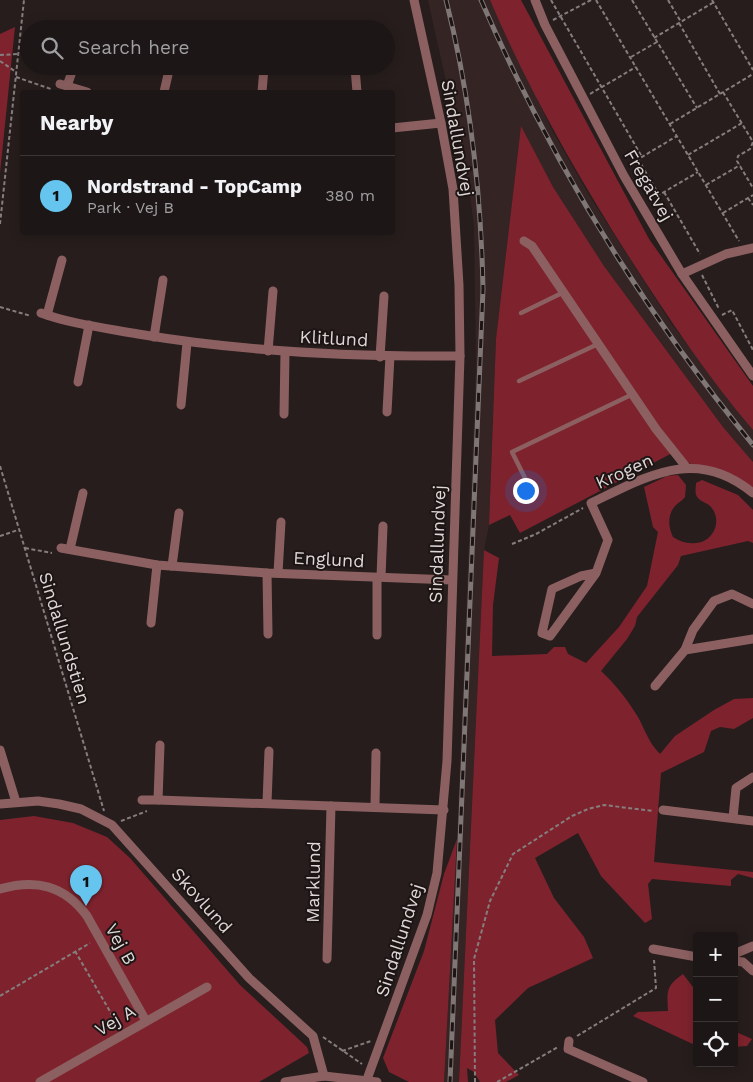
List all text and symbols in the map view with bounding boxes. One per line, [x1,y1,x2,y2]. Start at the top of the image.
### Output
search box [20,20,395,75]
icon: search [38,34,66,62]
text: Search here [78,36,189,59]
street label: Sindallundvej [437,78,479,198]
text: Nearby [40,110,113,135]
street label: Fregatvej [620,145,678,225]
text: Nordstrand - TopCamp [87,175,302,198]
text: 1 [53,186,59,205]
text: 380 m [325,186,375,205]
text: Park · Vej B [87,198,174,217]
street label: Klitlund [299,326,369,350]
street label: Krogen [592,449,656,493]
your location [513,478,539,504]
street label: Sindallundvej [424,485,450,603]
street label: Englund [293,547,365,571]
street label: Sindallundstien [35,570,95,706]
street label: Marklund [302,841,324,923]
street label: Skovlund [167,863,237,937]
pin: 1 [70,865,102,906]
street label: Sindallundvej [371,881,427,999]
street label: Vej B [101,920,141,968]
map controls [693,932,738,1067]
button: + [693,932,738,977]
button: − [693,977,738,1022]
street label: Vej A [91,1000,139,1040]
button: locate [693,1022,738,1067]

